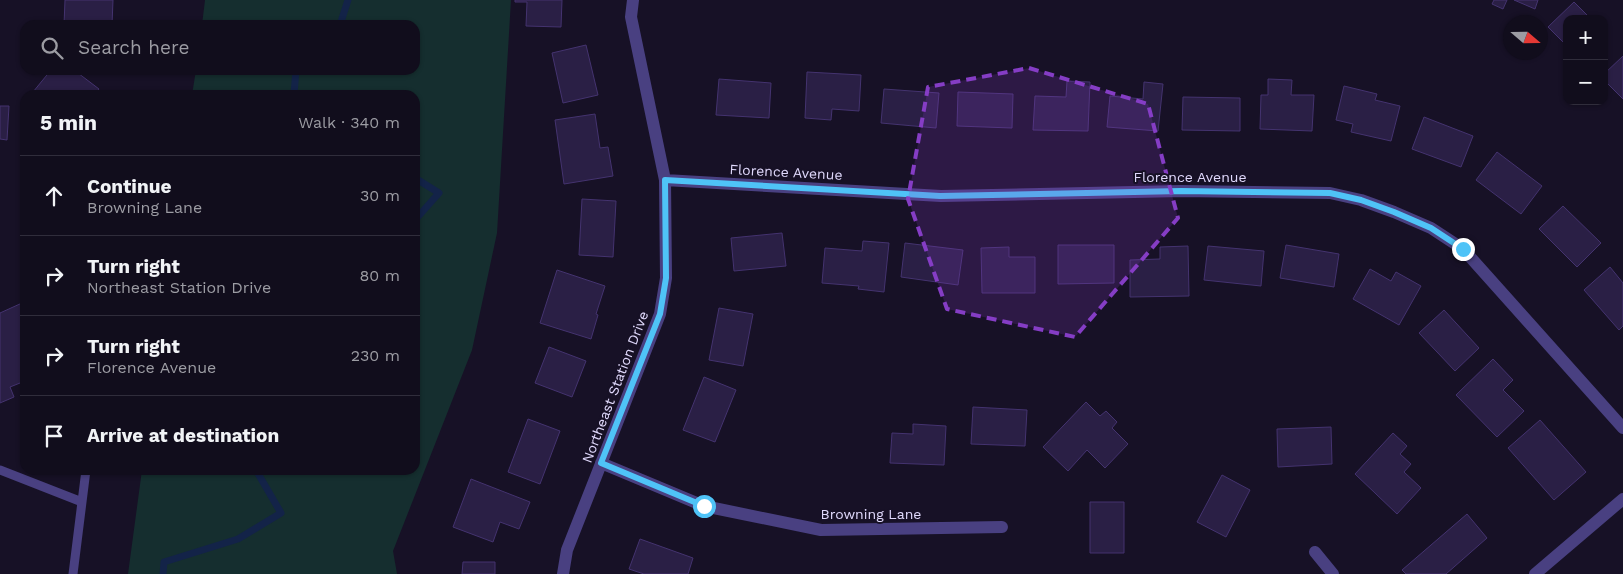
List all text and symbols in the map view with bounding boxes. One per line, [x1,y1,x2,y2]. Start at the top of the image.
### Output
north arrow [1503,15,1548,60]
map controls [1563,15,1608,105]
button: + [1563,15,1608,60]
search box [20,20,420,75]
icon: search [38,34,66,62]
text: Search here [78,36,189,59]
button: − [1563,60,1608,105]
text: 5 min [40,110,97,135]
text: Walk · 340 m [298,113,400,132]
street label: Florence Avenue [729,161,843,183]
street label: Florence Avenue [1133,169,1247,185]
text: Continue [87,175,171,198]
icon: ahead [40,182,68,210]
text: 30 m [360,186,400,205]
text: Browning Lane [87,198,202,217]
route end [1452,238,1475,261]
text: Turn right [87,255,180,278]
icon: right [40,262,68,290]
text: 80 m [359,266,400,285]
text: Northeast Station Drive [87,278,271,297]
street label: Northeast Station Drive [579,309,651,465]
text: Turn right [87,335,180,358]
icon: right [40,342,68,370]
text: 230 m [351,346,400,365]
text: Florence Avenue [87,358,216,377]
icon: arrive [40,422,68,450]
text: Arrive at destination [87,424,279,447]
route start [693,495,716,518]
street label: Browning Lane [821,506,921,522]

